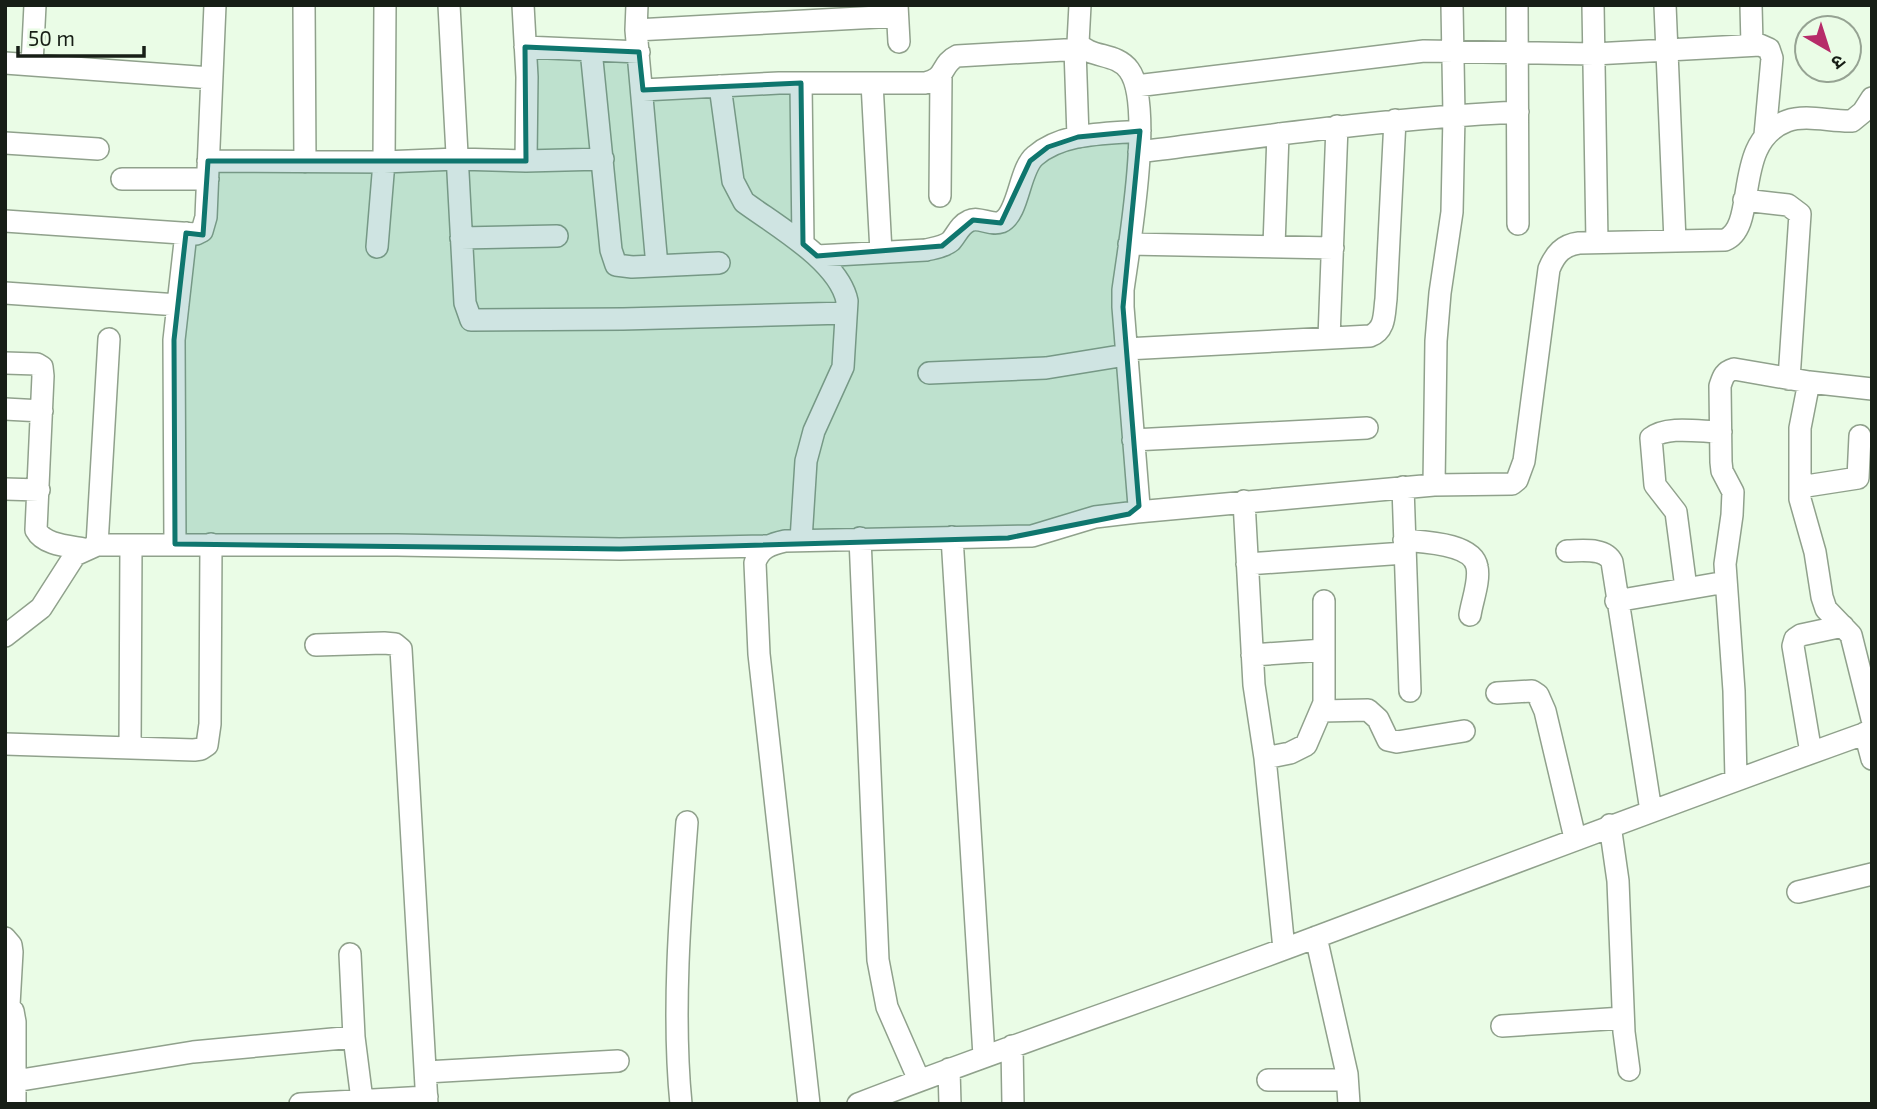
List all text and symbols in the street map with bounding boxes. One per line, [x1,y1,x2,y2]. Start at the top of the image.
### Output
scale bar [18,14,144,58]
north arrow [1793,14,1863,84]
text: 50 m [28,25,75,50]
text: उ [1827,50,1851,76]

